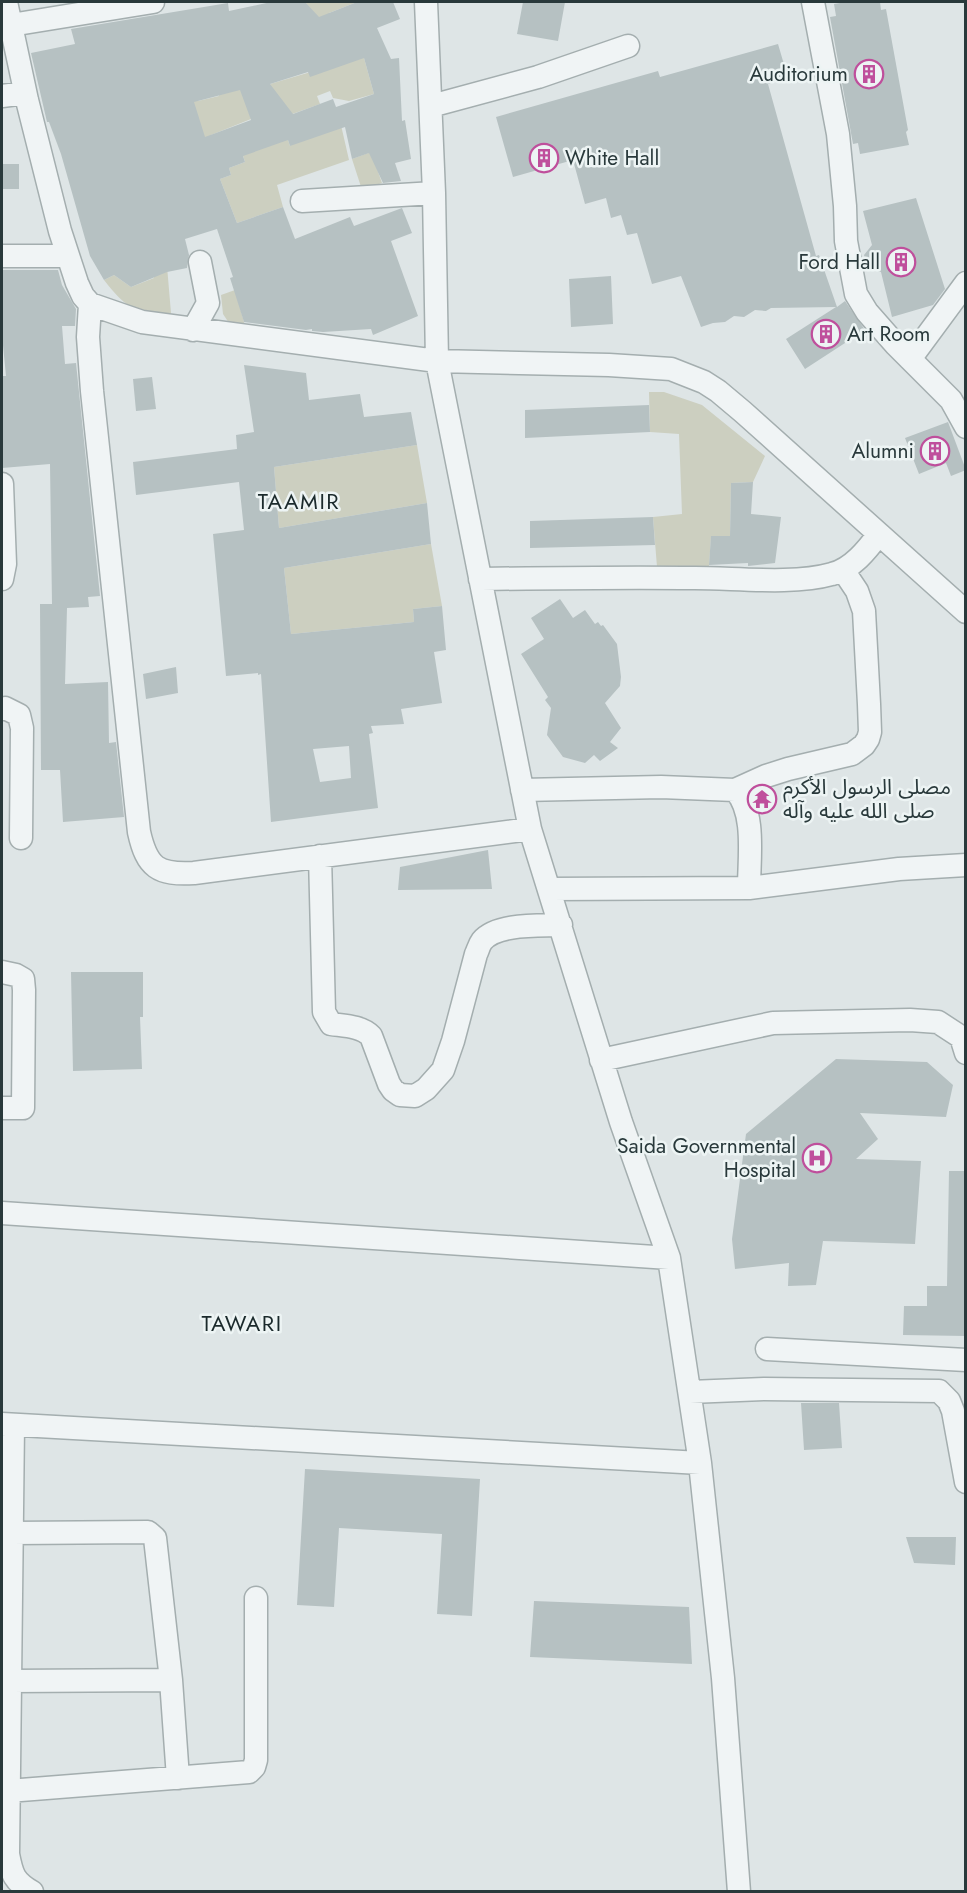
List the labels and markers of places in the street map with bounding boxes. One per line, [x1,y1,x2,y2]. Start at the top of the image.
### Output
building icon: Auditorium [853,58,885,90]
place label: Auditorium [750,59,848,89]
building icon: White Hall [528,142,560,174]
place label: White Hall [565,143,659,173]
building icon: Ford Hall [885,246,917,278]
place label: Ford Hall [798,247,880,277]
building icon: Art Room [810,318,842,350]
place label: Art Room [847,319,930,349]
building icon: Alumni [919,435,951,467]
place label: Alumni [851,436,914,466]
place label: مصلى الرسول الأكرم صلى الله عليه وآله [783,772,951,826]
temple icon: مصلى الرسول الأكرم صلى الله عليه وآله [746,783,778,815]
place label: Saida Governmental Hospital [617,1131,796,1185]
hospital icon: Saida Governmental Hospital [801,1142,833,1174]

